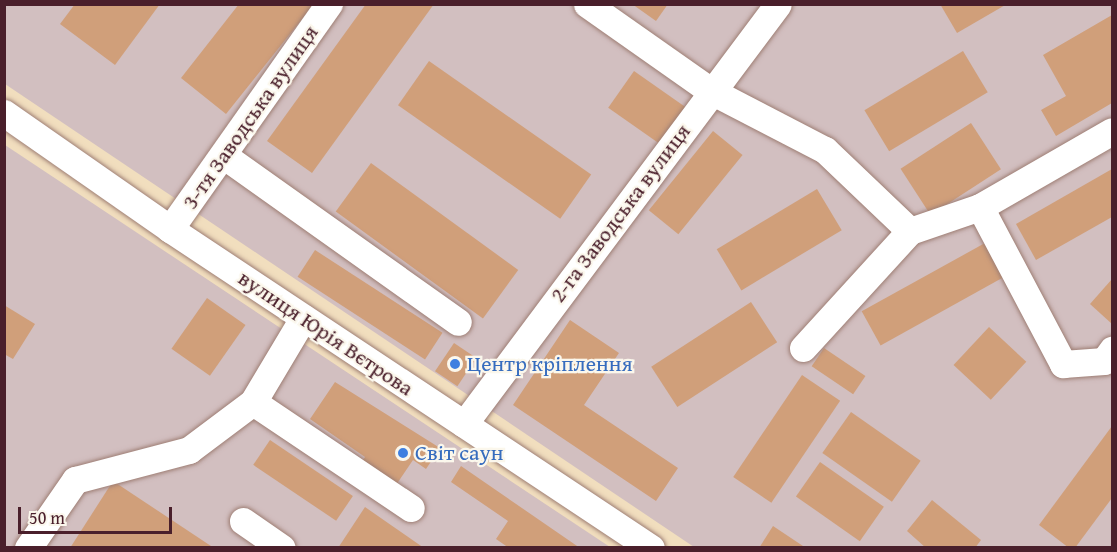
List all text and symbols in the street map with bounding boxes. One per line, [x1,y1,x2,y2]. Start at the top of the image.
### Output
street label: 3-тя Заводська вулиця [177,20,323,214]
street label: 2-га Заводська вулиця [544,119,696,307]
street label: вулиця Юрія Вєтрова [233,265,419,401]
place label: Центр кріплення [467,351,633,377]
marker: Центр кріплення [448,357,462,371]
place label: Світ саун [415,440,504,466]
marker: Світ саун [396,446,410,460]
scale bar [21,495,176,533]
text: 50 m [29,504,65,531]

